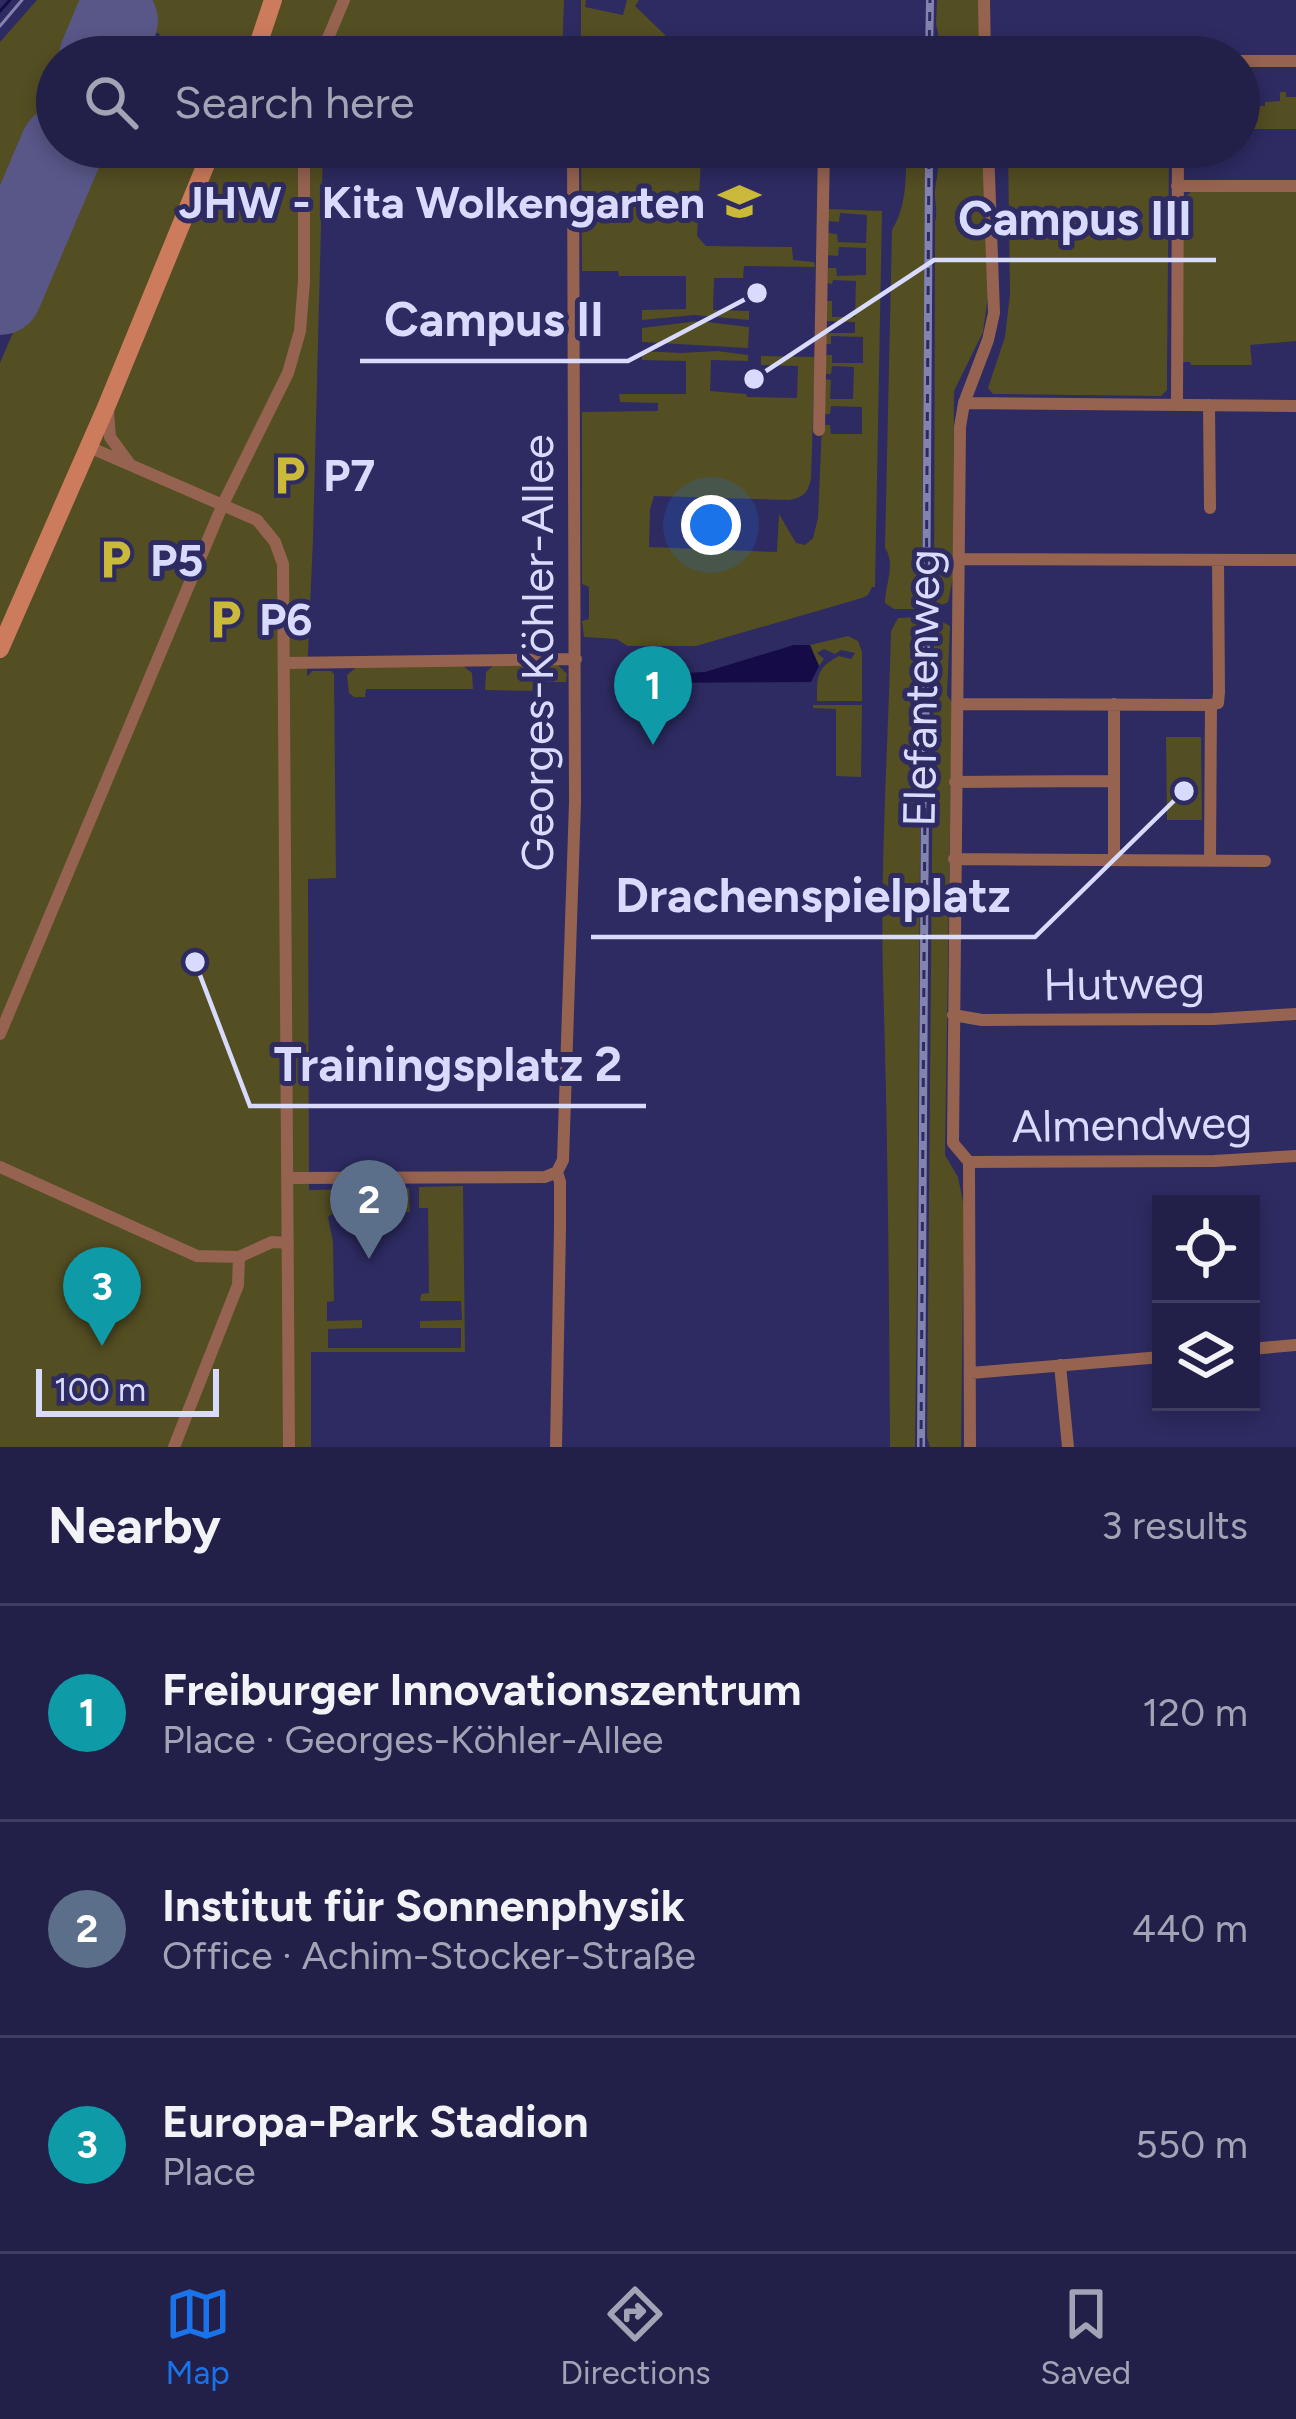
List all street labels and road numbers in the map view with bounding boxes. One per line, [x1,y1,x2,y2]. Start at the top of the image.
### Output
street label: Georges-Köhler-Allee [510,435,564,871]
street label: Elefantenweg [892,549,950,827]
street label: Hutweg [1043,955,1205,1011]
street label: Almendweg [1011,1095,1253,1153]

